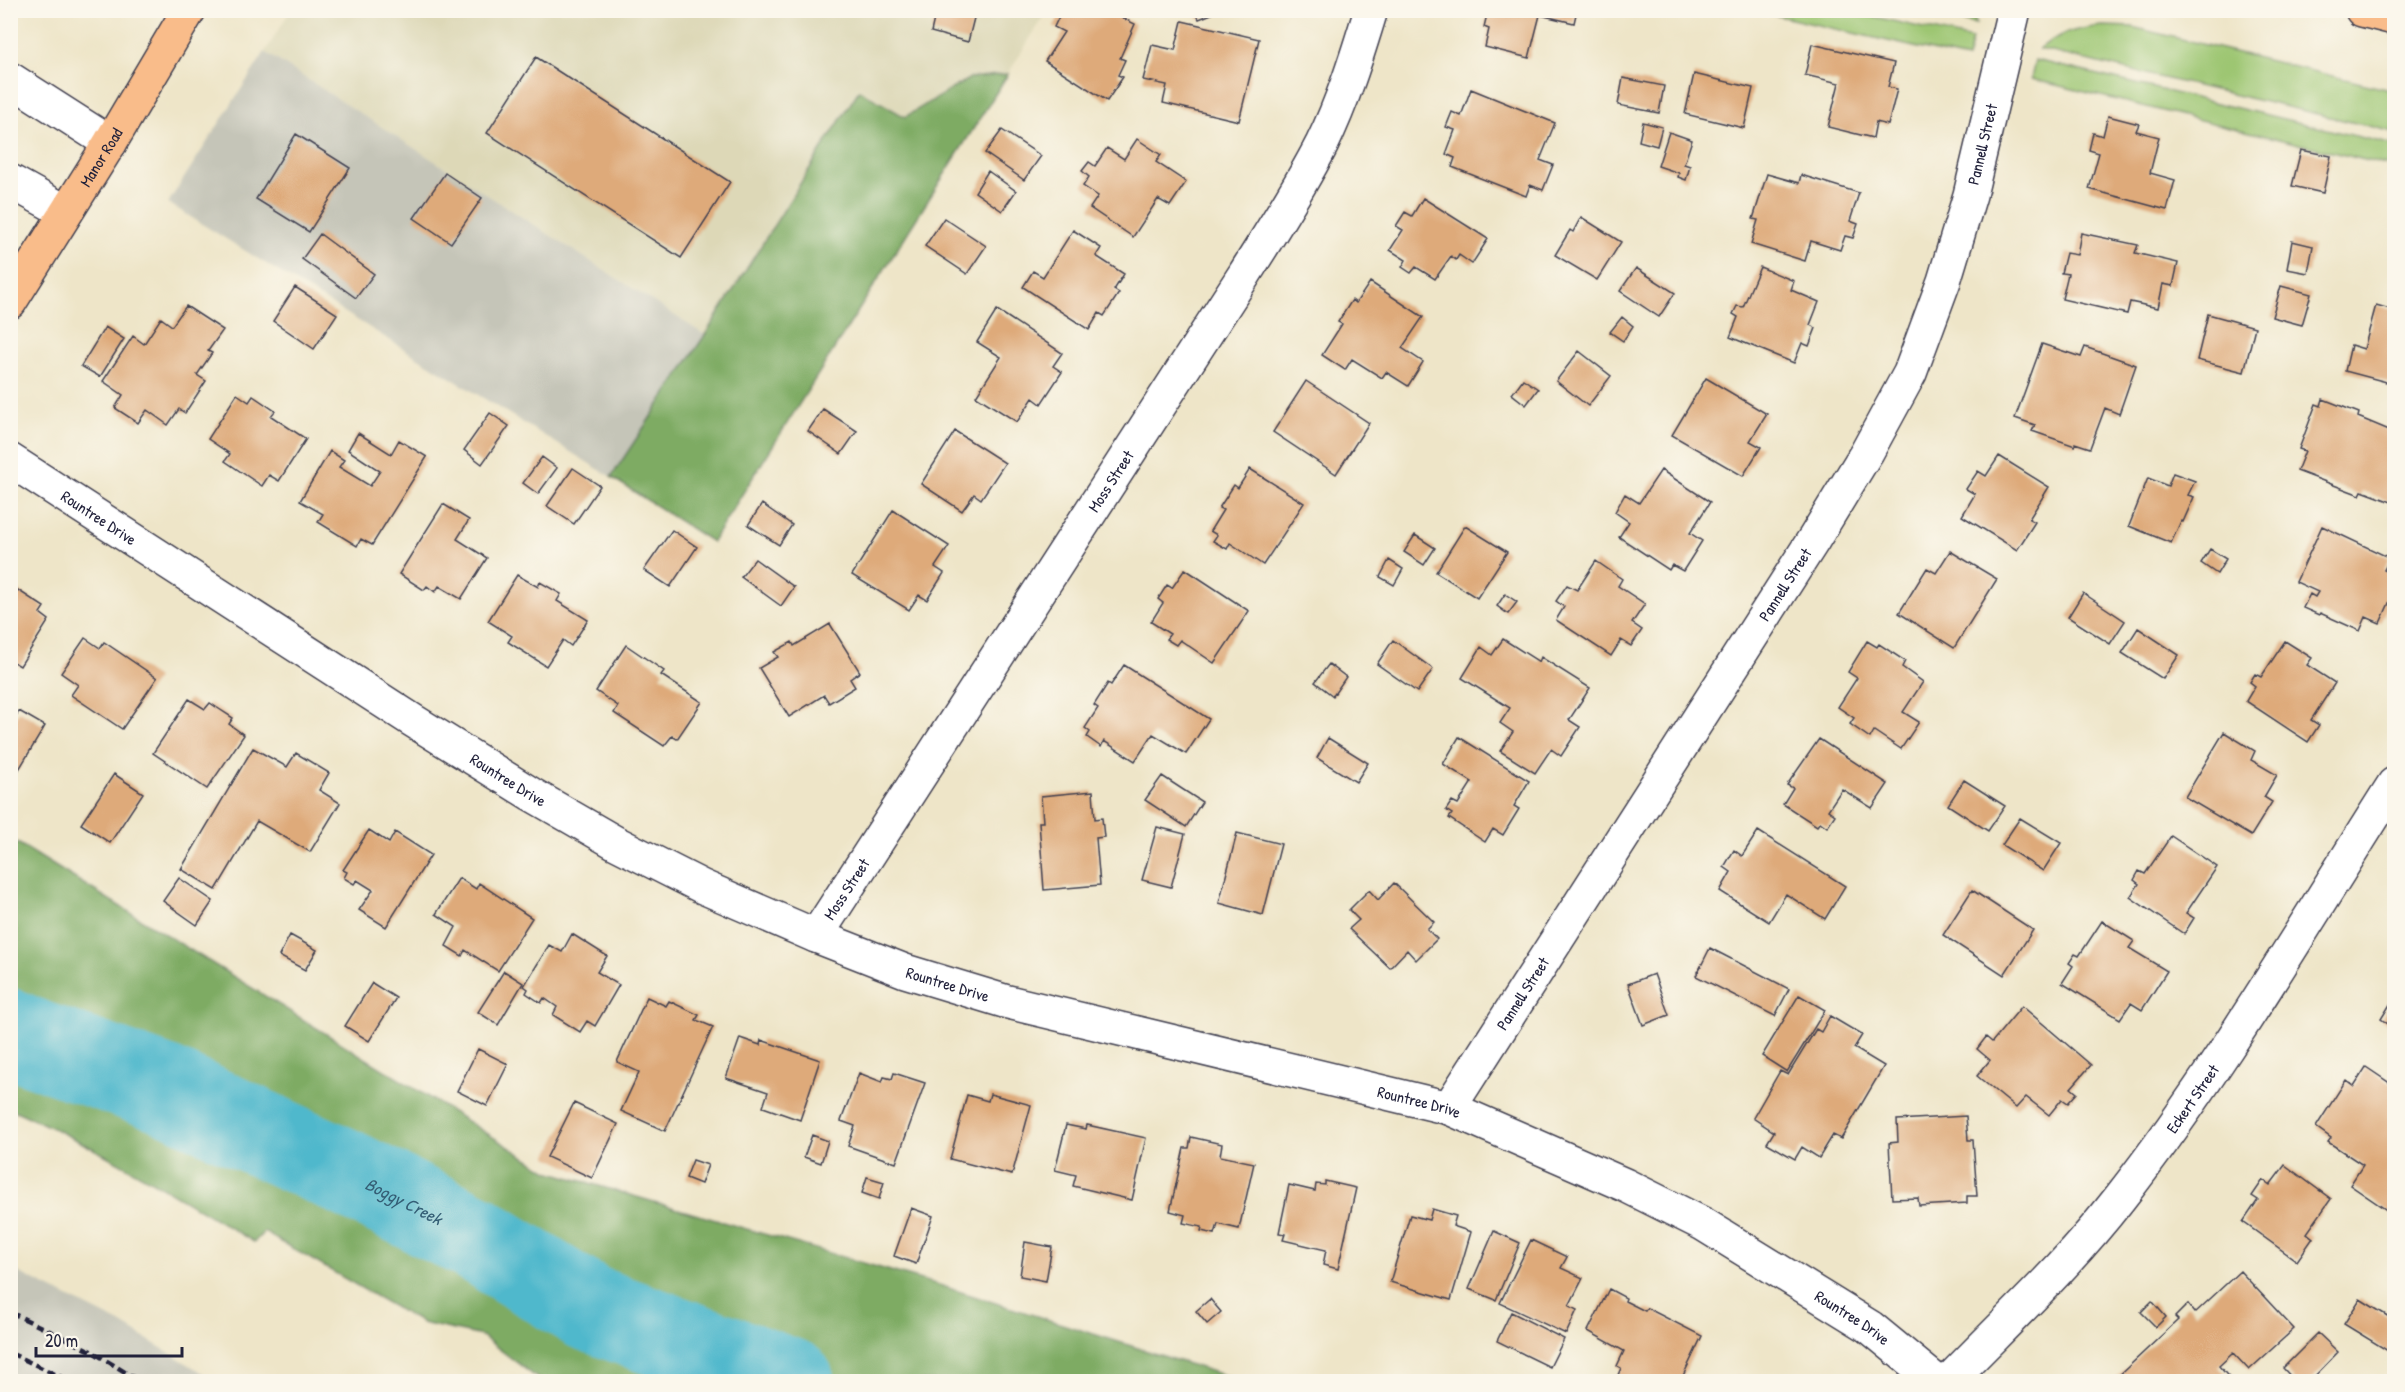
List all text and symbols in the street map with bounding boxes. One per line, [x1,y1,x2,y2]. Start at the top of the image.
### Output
street label: Pannell Street [1962,101,2002,187]
street label: Manor Road [74,124,128,191]
street label: Moss Street [1083,446,1139,516]
street label: Rountree Drive [57,485,141,550]
street label: Pannell Street [1753,543,1817,625]
street label: Rountree Drive [466,748,551,812]
street label: Moss Street [818,854,875,924]
street label: Pannell Street [1491,952,1554,1034]
street label: Rountree Drive [904,961,993,1007]
street label: Eckert Street [2161,1060,2224,1137]
street label: Rountree Drive [1375,1080,1465,1123]
water label: Boggy Creek [361,1171,448,1232]
street label: Rountree Drive [1811,1285,1895,1350]
scale bar [36,1320,182,1358]
text: 20 m [45,1328,78,1353]

